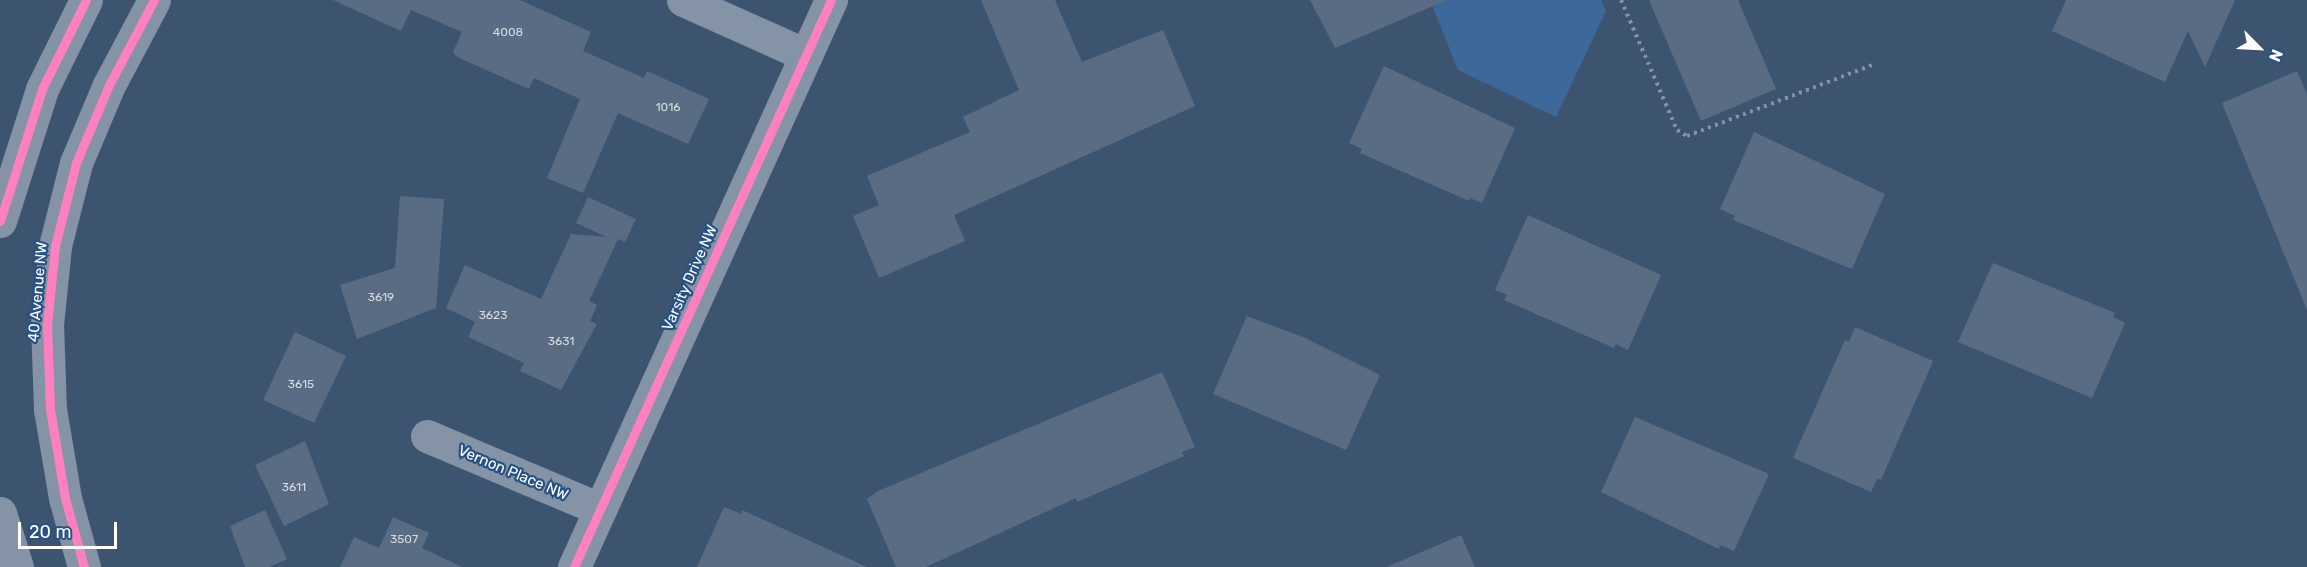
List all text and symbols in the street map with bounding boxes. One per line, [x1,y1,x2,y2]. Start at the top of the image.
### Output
north arrow [2229,18,2289,78]
house number: 4008 [493,26,523,40]
text: N [2265,46,2287,65]
house number: 1016 [655,101,681,115]
street label: Varsity Drive NW [659,222,721,334]
street label: 40 Avenue NW [25,241,51,343]
house number: 3619 [368,291,394,305]
house number: 3623 [479,309,507,323]
house number: 3631 [548,335,574,349]
house number: 3615 [288,378,314,392]
street label: Vernon Place NW [455,442,571,504]
house number: 3611 [282,481,306,495]
scale bar [21,510,120,548]
text: 20 m [29,521,71,543]
house number: 3507 [390,533,418,547]

